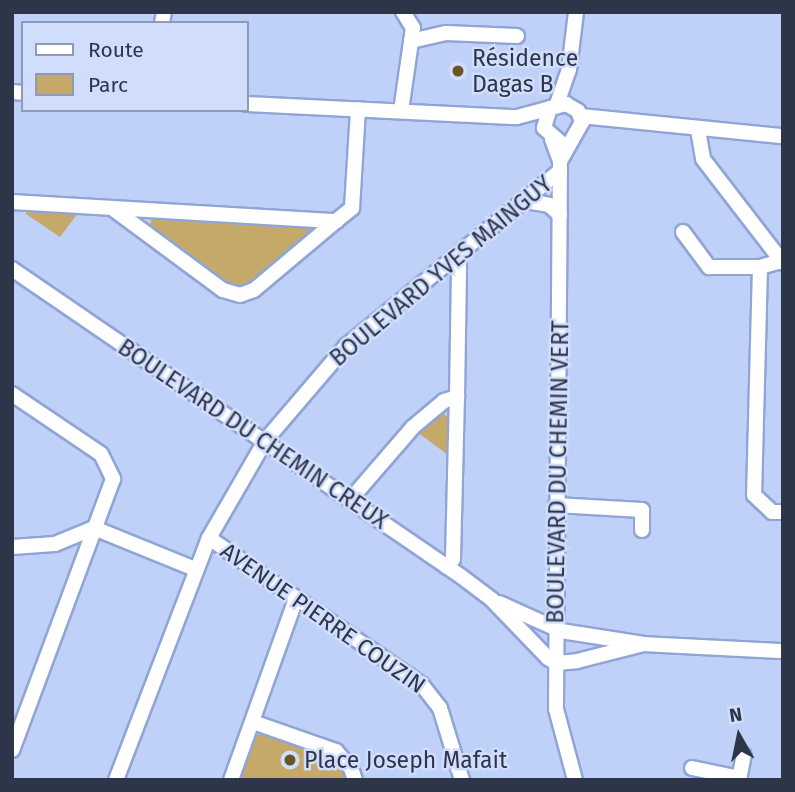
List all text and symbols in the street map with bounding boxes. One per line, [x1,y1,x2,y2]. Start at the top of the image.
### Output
legend [21,21,248,112]
text: Route [88,37,144,63]
place label: Résidence Dagas B [472,44,578,98]
marker: Résidence Dagas B [450,63,466,79]
text: Parc [88,72,128,98]
street label: BOULEVARD YVES MAINGUY [324,170,558,372]
street label: BOULEVARD DU CHEMIN VERT [542,320,574,624]
street label: BOULEVARD DU CHEMIN CREUX [113,333,393,535]
street label: AVENUE PIERRE COUZIN [215,537,431,699]
north arrow [704,701,774,771]
text: N [728,702,744,727]
place label: Place Joseph Mafait [304,746,507,774]
marker: Place Joseph Mafait [282,752,298,768]

